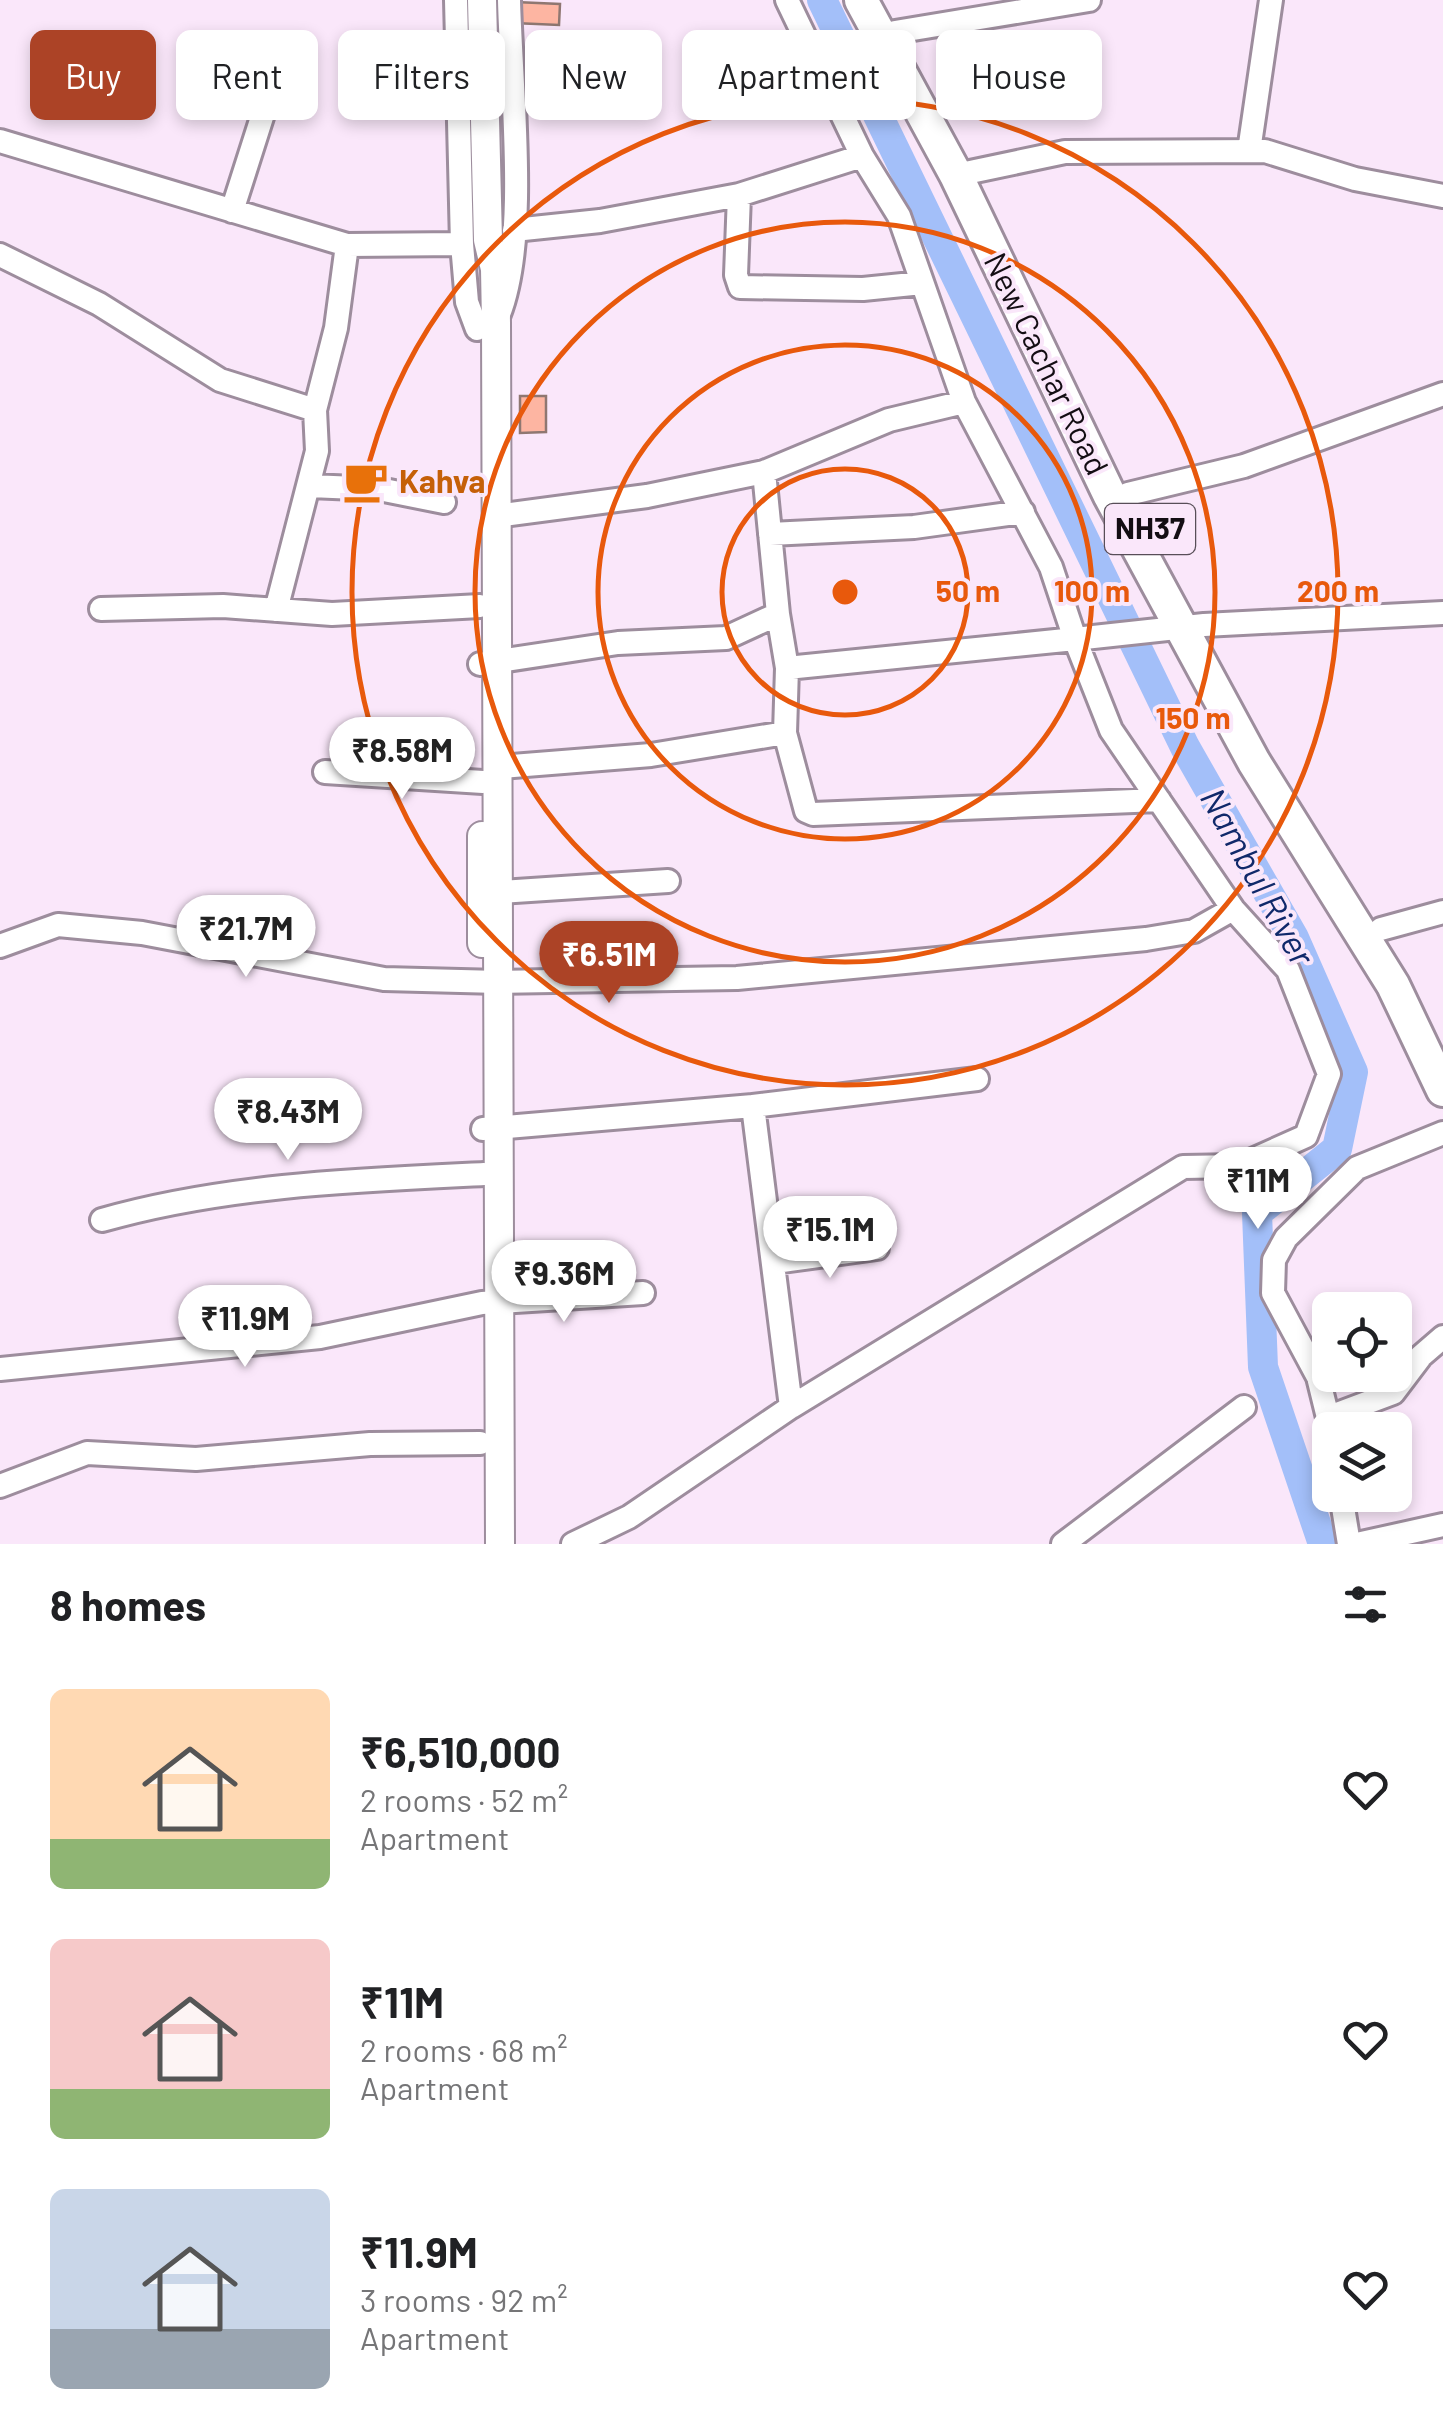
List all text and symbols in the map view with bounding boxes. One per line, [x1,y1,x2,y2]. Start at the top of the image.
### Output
chip: Buy [30,30,156,120]
chip: Rent [176,30,318,120]
chip: Filters [338,30,505,120]
chip: New [525,30,662,120]
chip: Apartment [682,30,916,120]
chip: House [936,30,1102,120]
street label: New Cachar Road [978,246,1118,480]
cafe icon: Kahva [342,458,390,506]
place label: Kahva [399,461,485,499]
road number: NH37 [1105,504,1195,554]
text: 50 m [936,572,1000,608]
text: 100 m [1054,572,1130,608]
text: 200 m [1297,572,1379,608]
centre of rings [827,574,863,610]
text: 150 m [1156,699,1230,735]
pin: ₹8.58M [321,717,483,802]
text: ₹8.58M [351,730,453,768]
water label: Nambul River [1193,780,1325,973]
pin: ₹21.7M [165,895,327,980]
text: ₹21.7M [199,908,293,946]
pin: ₹6.51M [528,921,690,1006]
text: ₹6.51M [561,934,657,972]
pin: ₹8.43M [207,1078,369,1163]
text: ₹8.43M [236,1091,340,1129]
pin: ₹11M [1199,1147,1317,1232]
text: ₹11M [1226,1160,1290,1198]
pin: ₹15.1M [749,1196,911,1281]
text: ₹15.1M [785,1209,875,1247]
pin: ₹9.36M [483,1240,645,1325]
text: ₹9.36M [513,1253,615,1291]
pin: ₹11.9M [164,1285,326,1370]
map controls [1312,1292,1412,1512]
button: locate [1312,1292,1412,1392]
text: ₹11.9M [200,1298,290,1336]
button: layers [1312,1412,1412,1512]
icon: filters [1338,1577,1393,1632]
text: 8 homes [50,1579,206,1629]
text: ₹6,510,000 [360,1726,561,1776]
icon: home [130,1729,250,1849]
icon: heart [1338,1762,1393,1817]
text: 2 rooms · 52 m² [360,1780,568,1818]
text: Apartment [360,1818,509,1856]
text: ₹11M [360,1976,444,2026]
icon: home [130,1979,250,2099]
icon: heart [1338,2012,1393,2067]
text: 2 rooms · 68 m² [360,2030,568,2068]
text: Apartment [360,2068,509,2106]
text: ₹11.9M [360,2226,478,2276]
icon: home [130,2229,250,2349]
icon: heart [1338,2262,1393,2317]
text: 3 rooms · 92 m² [360,2280,568,2318]
text: Apartment [360,2318,509,2356]

